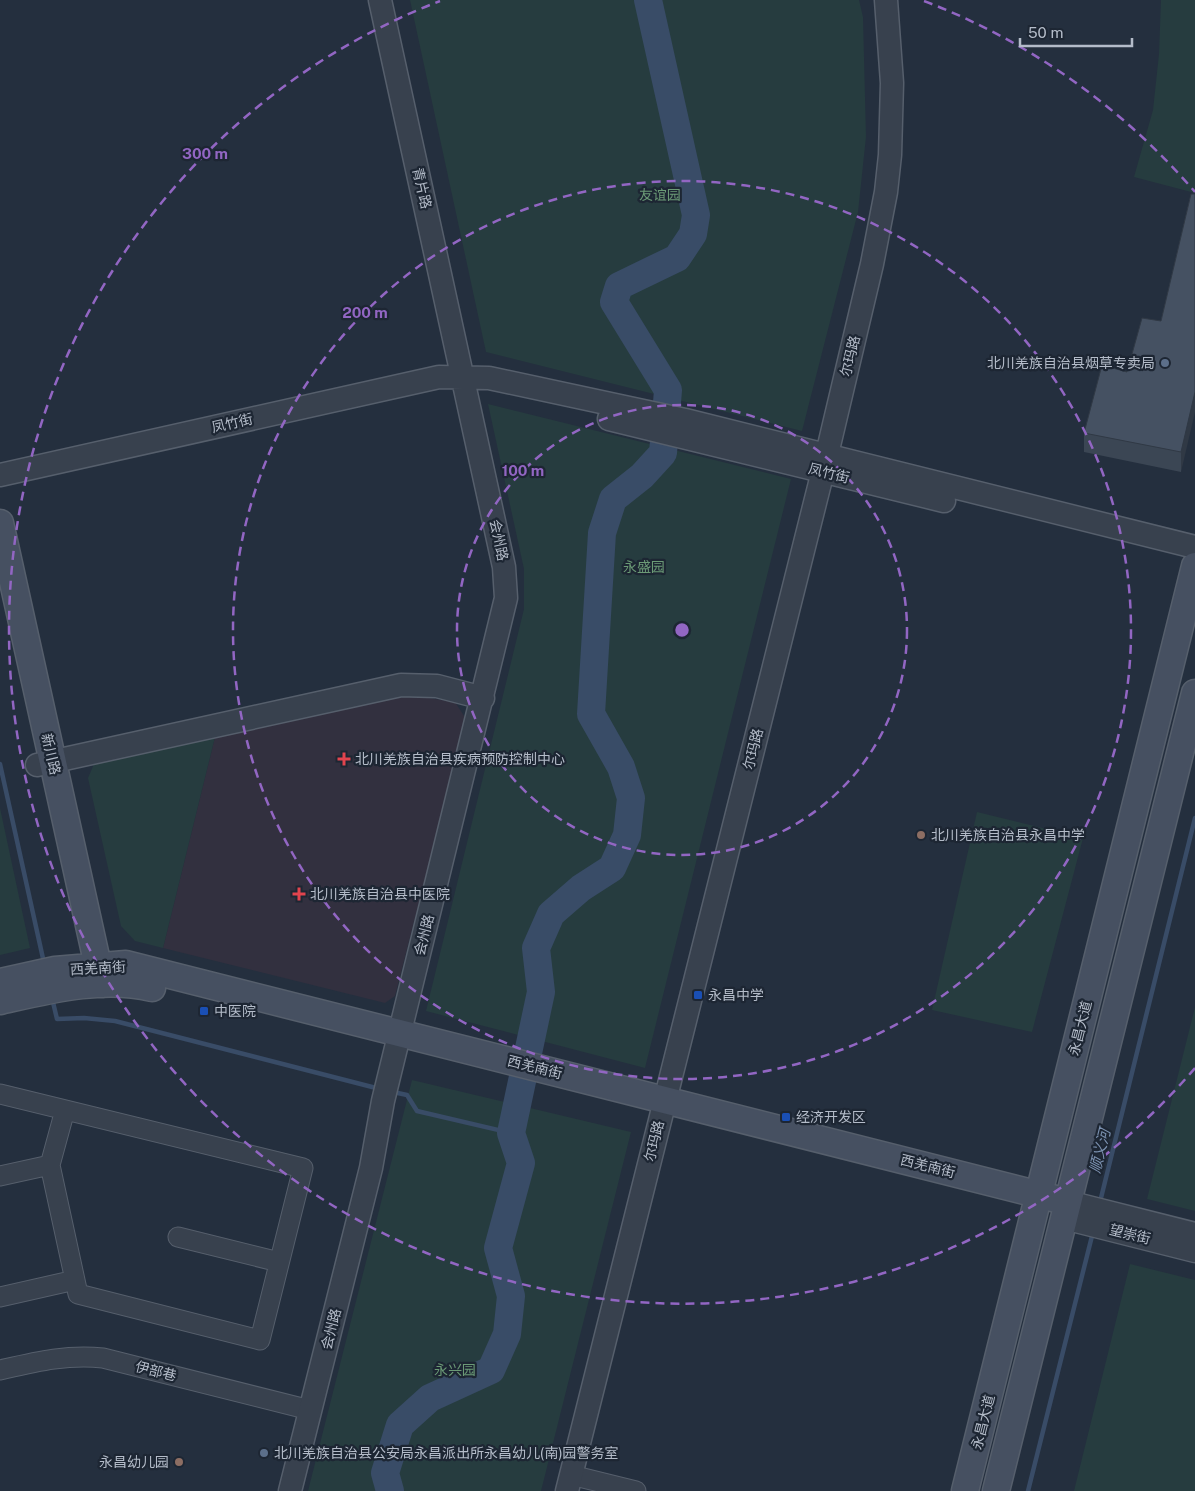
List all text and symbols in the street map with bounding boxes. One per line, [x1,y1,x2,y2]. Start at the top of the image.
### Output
scale bar [1020,15,1132,47]
text: 50 m [1028,24,1063,41]
text: 300 m [182,145,228,162]
street label: 青片路 [409,166,435,210]
park label: 友谊园 [639,187,681,203]
text: 200 m [342,304,388,321]
street label: 尔玛路 [837,334,863,378]
place label: 北川羌族自治县烟草专卖局 [987,355,1155,371]
marker: 北川羌族自治县烟草专卖局 [1159,357,1171,369]
street label: 凤竹街 [210,410,254,436]
street label: 凤竹街 [807,460,851,486]
text: 100 m [502,462,544,479]
street label: 会州路 [487,518,511,562]
park label: 永盛园 [623,559,665,575]
centre of rings [673,621,691,639]
street label: 尔玛路 [740,727,766,771]
street label: 新川路 [38,732,64,776]
place label: 北川羌族自治县疾病预防控制中心 [355,751,565,767]
marker: 北川羌族自治县疾病预防控制中心 [337,752,351,766]
place label: 北川羌族自治县永昌中学 [931,827,1085,843]
marker: 北川羌族自治县永昌中学 [915,829,927,841]
place label: 北川羌族自治县中医院 [310,886,450,902]
marker: 北川羌族自治县中医院 [292,887,306,901]
street label: 会州路 [411,913,437,957]
street label: 西羌南街 [70,959,126,977]
place label: 永昌中学 [708,987,764,1003]
marker: 永昌中学 [692,989,704,1001]
street label: 永昌大道 [1065,999,1095,1057]
place label: 中医院 [214,1003,256,1019]
marker: 中医院 [198,1005,210,1017]
street label: 西羌南街 [506,1052,564,1082]
place label: 经济开发区 [796,1109,866,1125]
marker: 经济开发区 [780,1111,792,1123]
street label: 尔玛路 [641,1119,667,1163]
water label: 顺义河 [1086,1124,1114,1175]
street label: 西羌南街 [899,1151,957,1181]
street label: 望崇街 [1108,1221,1152,1247]
street label: 会州路 [318,1307,344,1351]
street label: 伊部巷 [134,1358,178,1384]
park label: 永兴园 [434,1362,476,1378]
street label: 永昌大道 [968,1393,998,1451]
place label: 北川羌族自治县公安局永昌派出所永昌幼儿(南)园警务室 [274,1445,619,1461]
marker: 北川羌族自治县公安局永昌派出所永昌幼儿(南)园警务室 [258,1447,270,1459]
place label: 永昌幼儿园 [99,1454,169,1470]
marker: 永昌幼儿园 [173,1456,185,1468]

